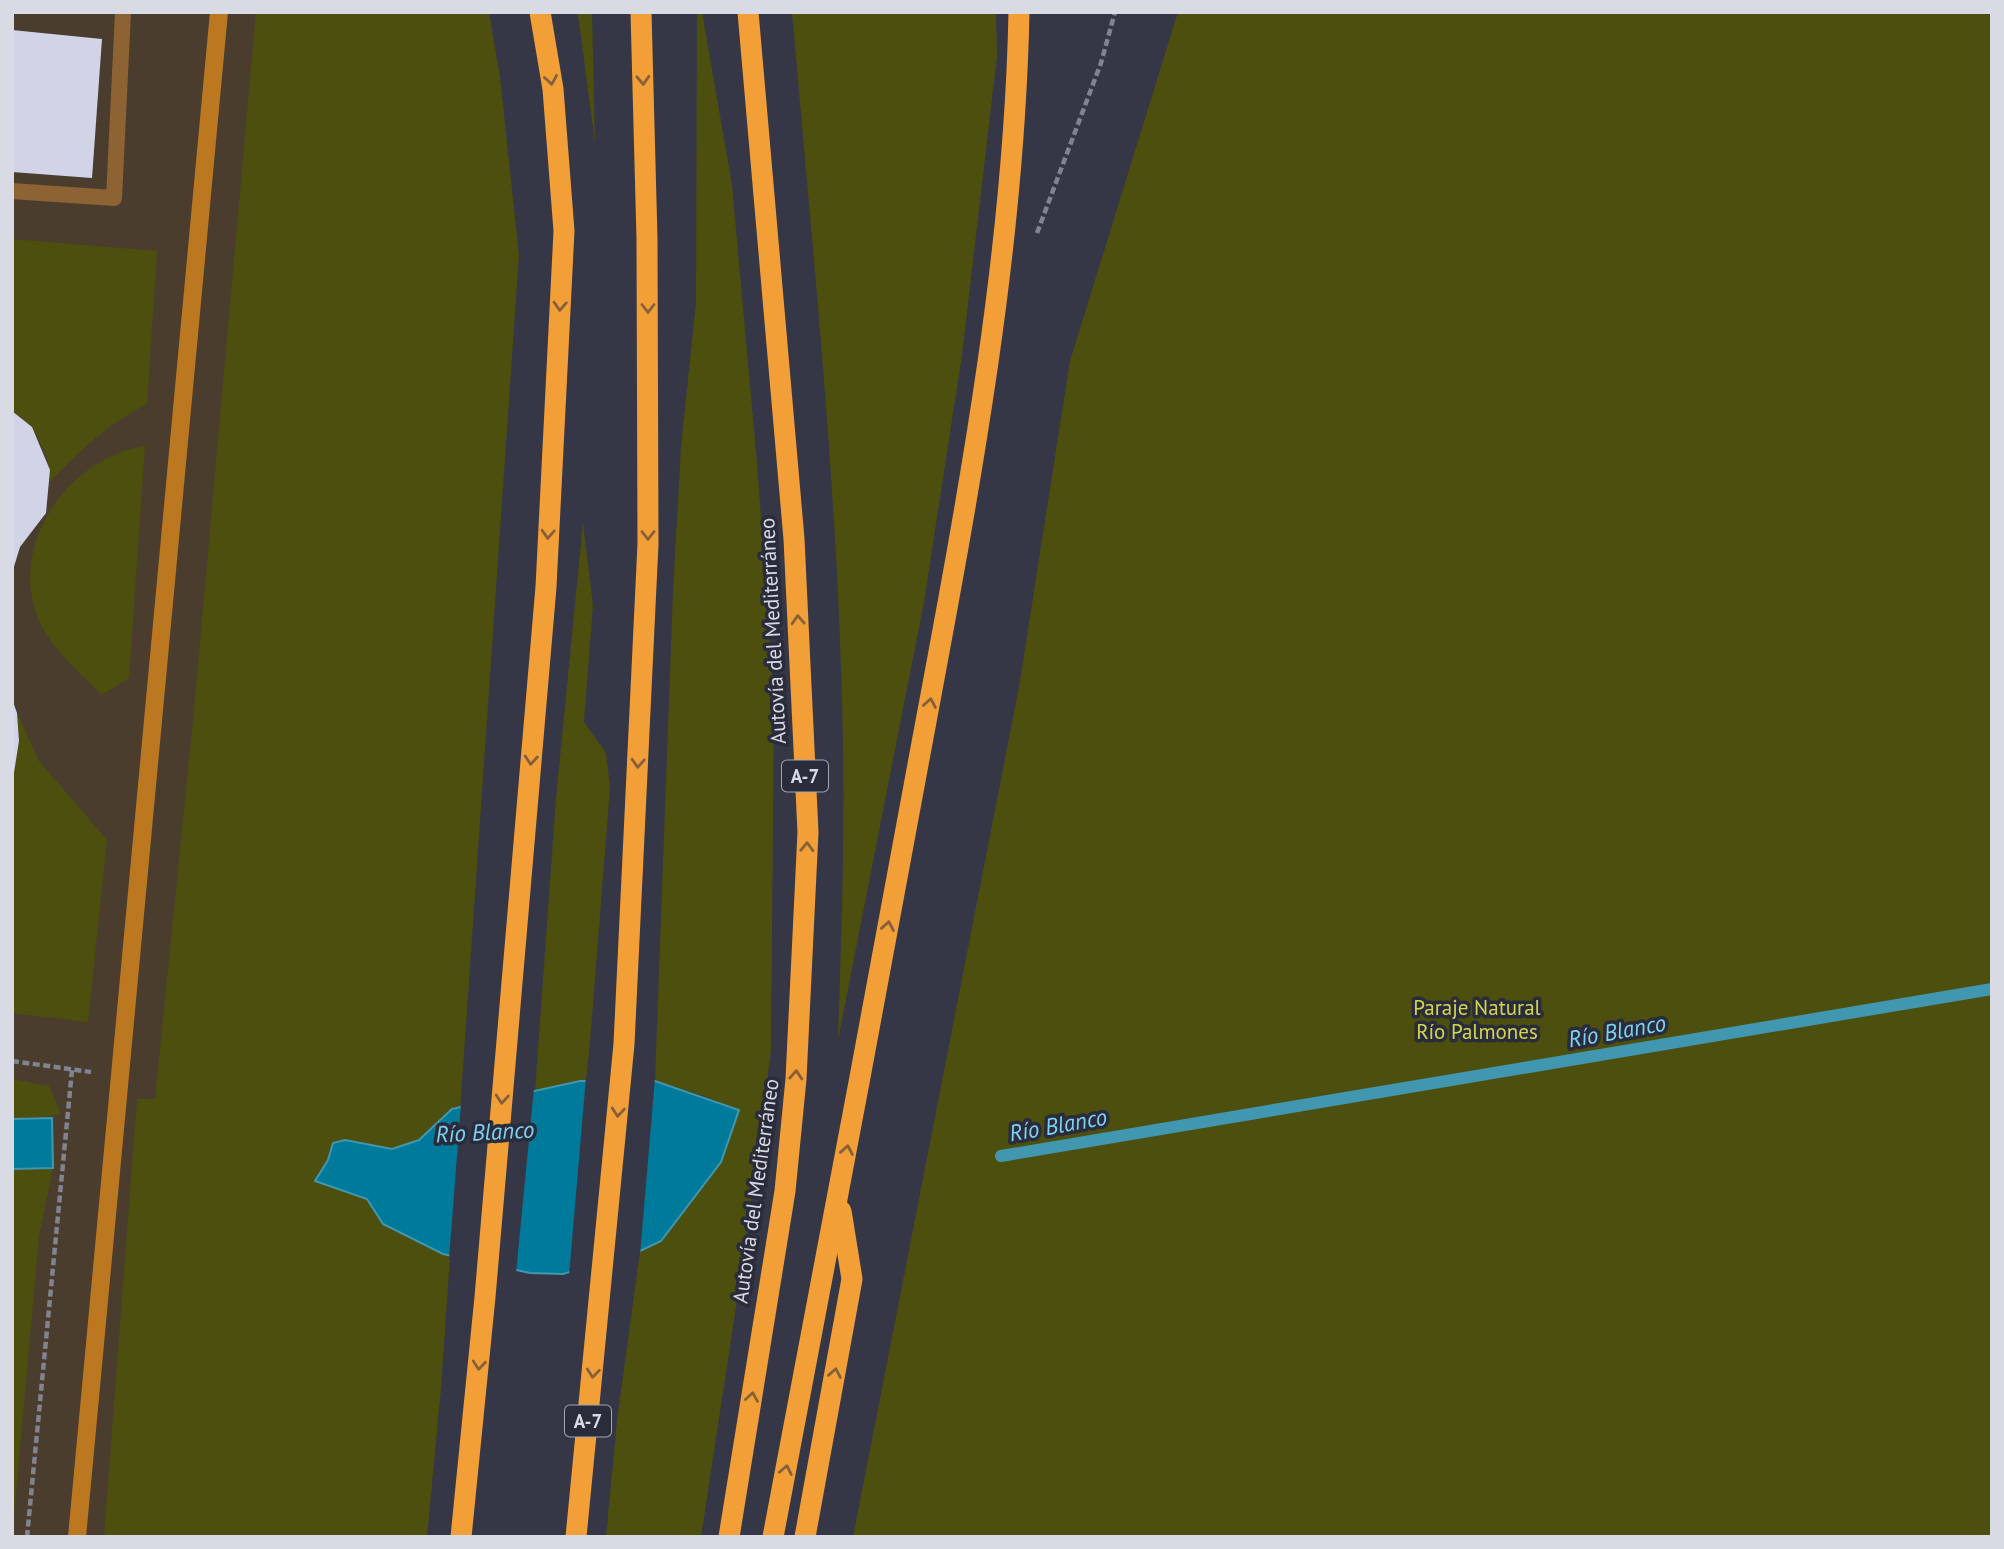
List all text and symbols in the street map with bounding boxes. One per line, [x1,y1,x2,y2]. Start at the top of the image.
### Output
one-way arrow [543,74,558,85]
one-way arrow [635,76,651,86]
one-way arrow [553,301,568,312]
one-way arrow [640,303,655,314]
street label: Autovía del Mediterráneo [753,517,792,745]
one-way arrow [541,528,556,539]
one-way arrow [640,531,656,541]
one-way arrow [790,614,805,625]
one-way arrow [921,697,936,709]
one-way arrow [524,755,539,766]
one-way arrow [630,757,645,768]
road number: A-7 [782,761,828,792]
one-way arrow [799,842,814,853]
one-way arrow [880,920,895,932]
park label: Paraje Natural Río Palmones [1413,994,1541,1045]
water label: Río Blanco [1566,1008,1668,1053]
one-way arrow [789,1069,804,1080]
street label: Autovía del Mediterráneo [726,1077,785,1305]
one-way arrow [495,1094,510,1105]
water label: Río Blanco [1007,1102,1109,1147]
one-way arrow [611,1106,626,1117]
water label: Río Blanco [435,1114,535,1149]
one-way arrow [839,1144,854,1156]
one-way arrow [471,1359,486,1371]
one-way arrow [586,1367,601,1378]
one-way arrow [826,1367,841,1379]
one-way arrow [744,1391,759,1403]
road number: A-7 [565,1406,611,1436]
one-way arrow [778,1464,793,1476]

